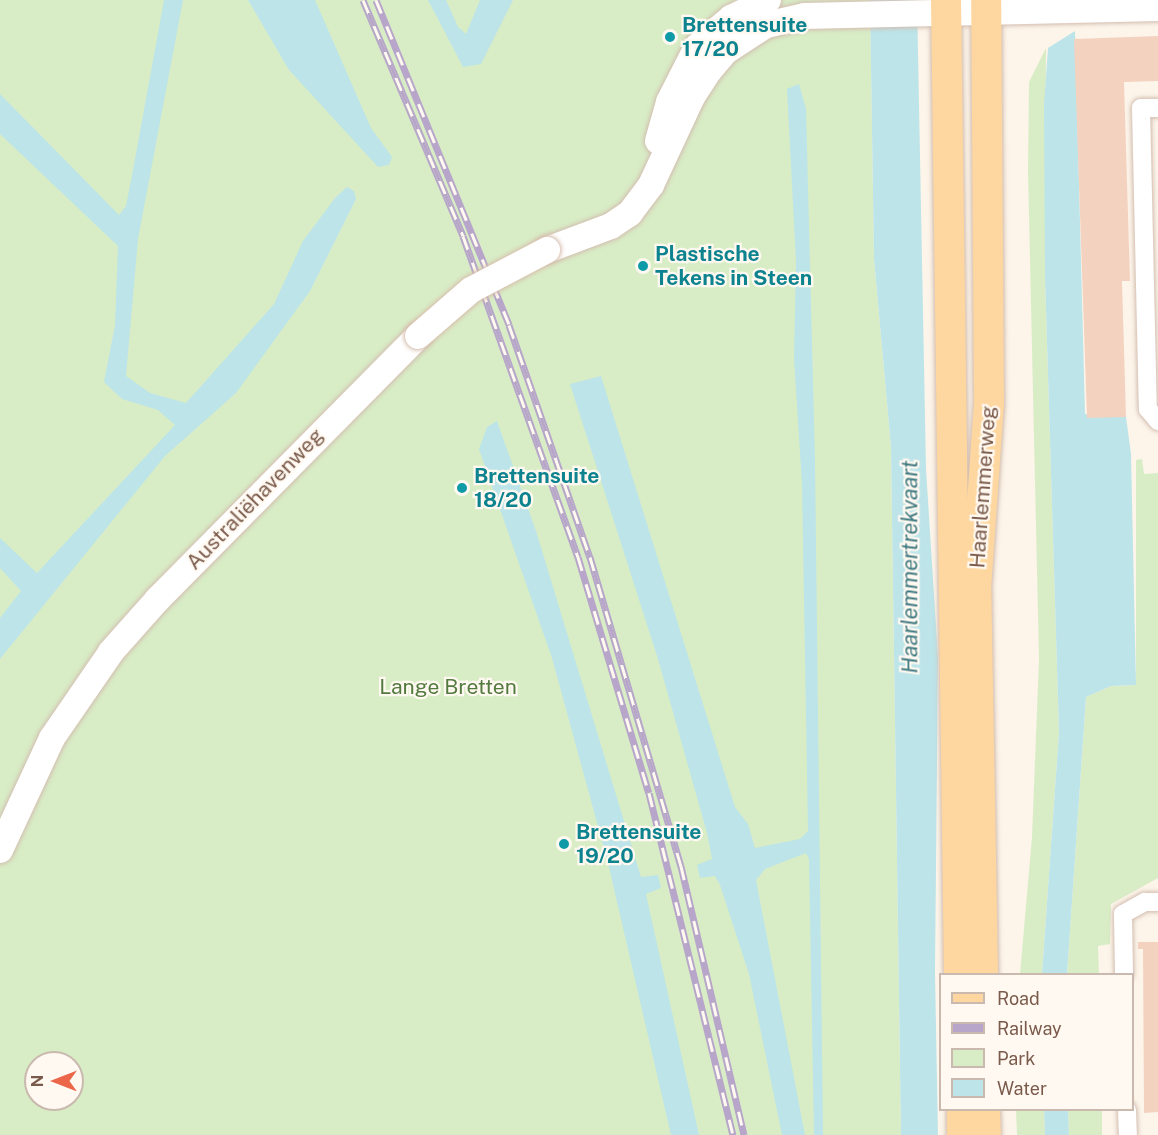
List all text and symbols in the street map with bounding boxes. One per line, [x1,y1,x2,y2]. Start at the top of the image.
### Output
place label: Brettensuite 17/20 [682,12,807,62]
marker: Brettensuite 17/20 [663,30,677,44]
place label: Plastische Tekens in Steen [655,241,812,291]
marker: Plastische Tekens in Steen [636,259,650,273]
street label: Haarlemmerweg [965,405,1001,569]
street label: Australiëhavenweg [181,423,329,575]
water label: Haarlemmertrekvaart [897,461,923,673]
place label: Brettensuite 18/20 [474,463,599,513]
marker: Brettensuite 18/20 [455,481,469,495]
park label: Lange Bretten [379,674,517,700]
place label: Brettensuite 19/20 [576,819,701,869]
marker: Brettensuite 19/20 [557,837,571,851]
legend [939,973,1134,1111]
text: Road [997,988,1040,1009]
text: Railway [997,1018,1062,1039]
text: Park [997,1048,1035,1069]
north arrow [24,1051,84,1111]
text: N [28,1075,47,1087]
text: Water [997,1078,1047,1099]

